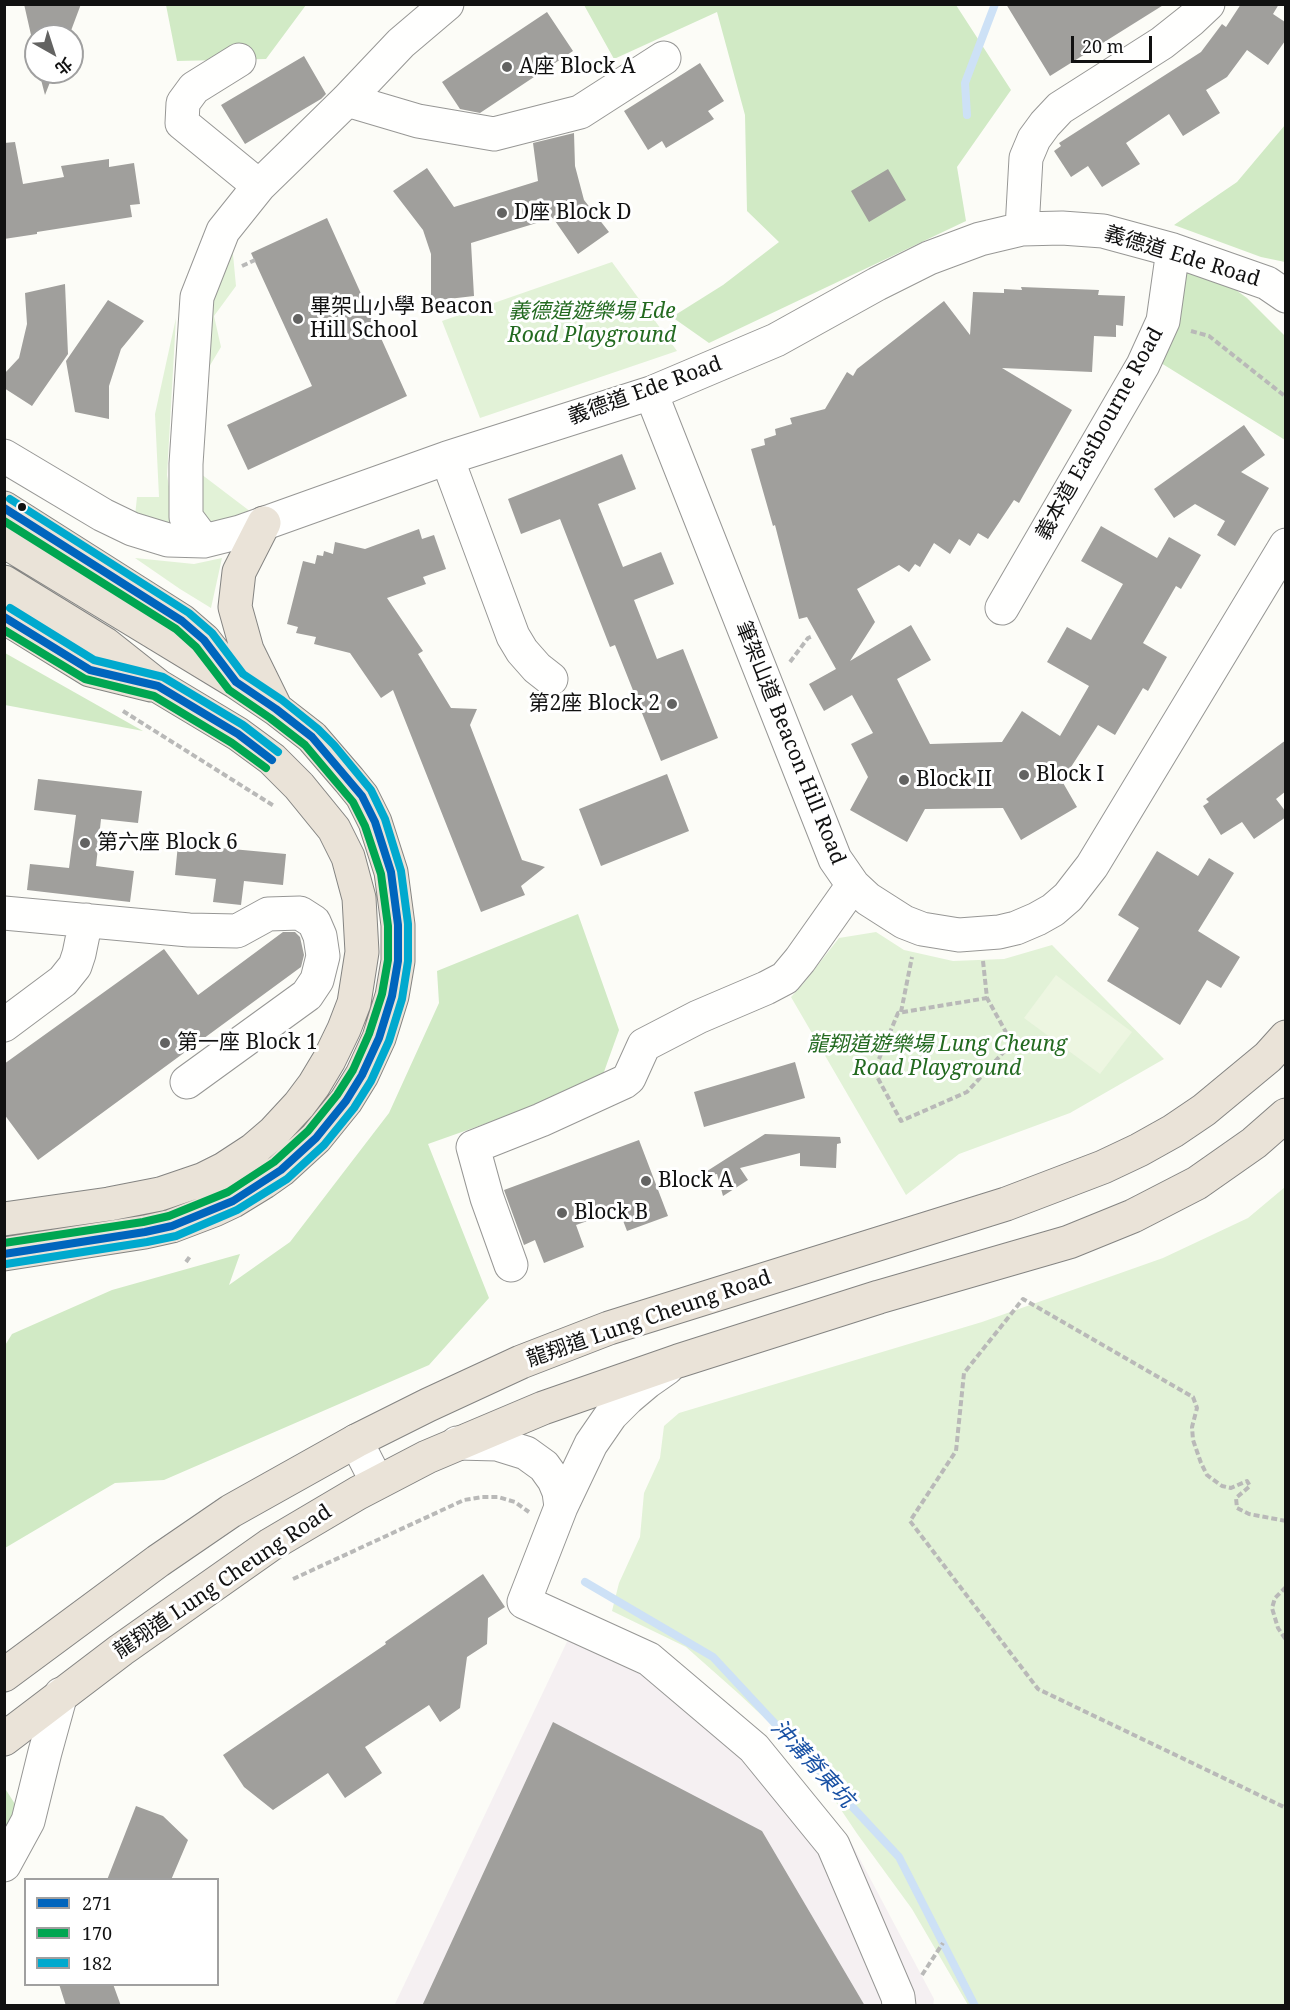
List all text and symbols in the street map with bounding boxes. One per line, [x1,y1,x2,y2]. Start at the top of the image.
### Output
north arrow [24,24,84,84]
scale bar [1074,24,1155,62]
text: 20 m [1082,34,1124,58]
text: 北 [51,53,77,80]
place label: A座 Block A [519,54,636,80]
marker: A座 Block A [500,60,514,74]
place label: D座 Block D [514,200,631,226]
marker: D座 Block D [495,206,509,220]
street label: 義德道 Ede Road [1101,221,1263,293]
place label: 畢架山小學 Beacon Hill School [310,294,493,344]
park label: 義德道遊樂場 Ede Road Playground [508,299,676,349]
marker: 畢架山小學 Beacon Hill School [291,312,305,326]
street label: 義本道 Eastbourne Road [1031,323,1169,545]
street label: 義德道 Ede Road [565,352,725,430]
unlabelled marker [16,501,28,513]
street label: 筆架山道 Beacon Hill Road [730,618,850,868]
place label: 第2座 Block 2 [529,691,660,717]
marker: 第2座 Block 2 [665,697,679,711]
place label: Block I [1036,762,1104,788]
place label: Block II [916,767,992,793]
marker: Block I [1017,768,1031,782]
marker: Block II [897,773,911,787]
place label: 第六座 Block 6 [97,830,238,856]
marker: 第六座 Block 6 [78,836,92,850]
place label: 第一座 Block 1 [177,1030,318,1056]
park label: 龍翔道遊樂場 Lung Cheung Road Playground [807,1032,1067,1082]
marker: 第一座 Block 1 [158,1036,172,1050]
place label: Block A [658,1168,733,1194]
marker: Block A [639,1174,653,1188]
place label: Block B [574,1200,648,1226]
marker: Block B [555,1206,569,1220]
street label: 龍翔道 Lung Cheung Road [523,1265,775,1373]
street label: 龍翔道 Lung Cheung Road [109,1500,337,1664]
water label: 沖溝脊東坑 [765,1715,859,1813]
legend [24,1878,219,1986]
text: 271 [82,1891,112,1915]
text: 170 [82,1921,112,1945]
text: 182 [82,1951,112,1975]

